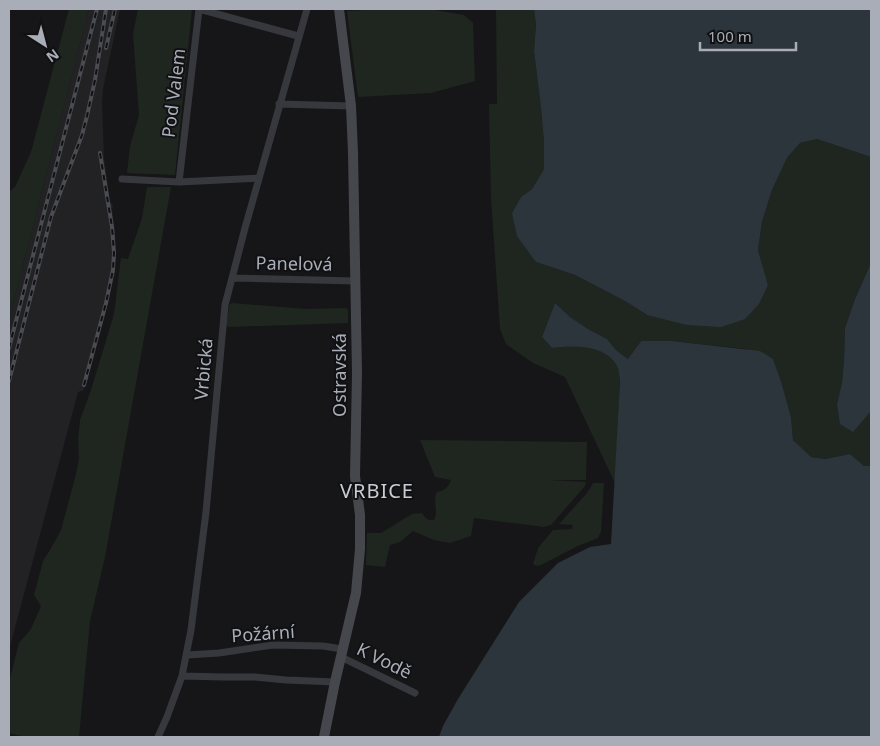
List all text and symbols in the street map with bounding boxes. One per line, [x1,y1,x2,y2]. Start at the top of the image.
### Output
north arrow [20,20,70,70]
scale bar [700,20,796,52]
text: 100 m [708,26,752,46]
text: N [43,45,63,67]
street label: Pod Valem [156,47,190,139]
street label: Panelová [255,250,333,276]
street label: Ostravská [327,333,351,417]
street label: Vrbická [188,337,218,401]
district label: VRBICE [340,477,414,504]
street label: Požární [230,619,296,647]
street label: K Vodě [353,637,416,684]

